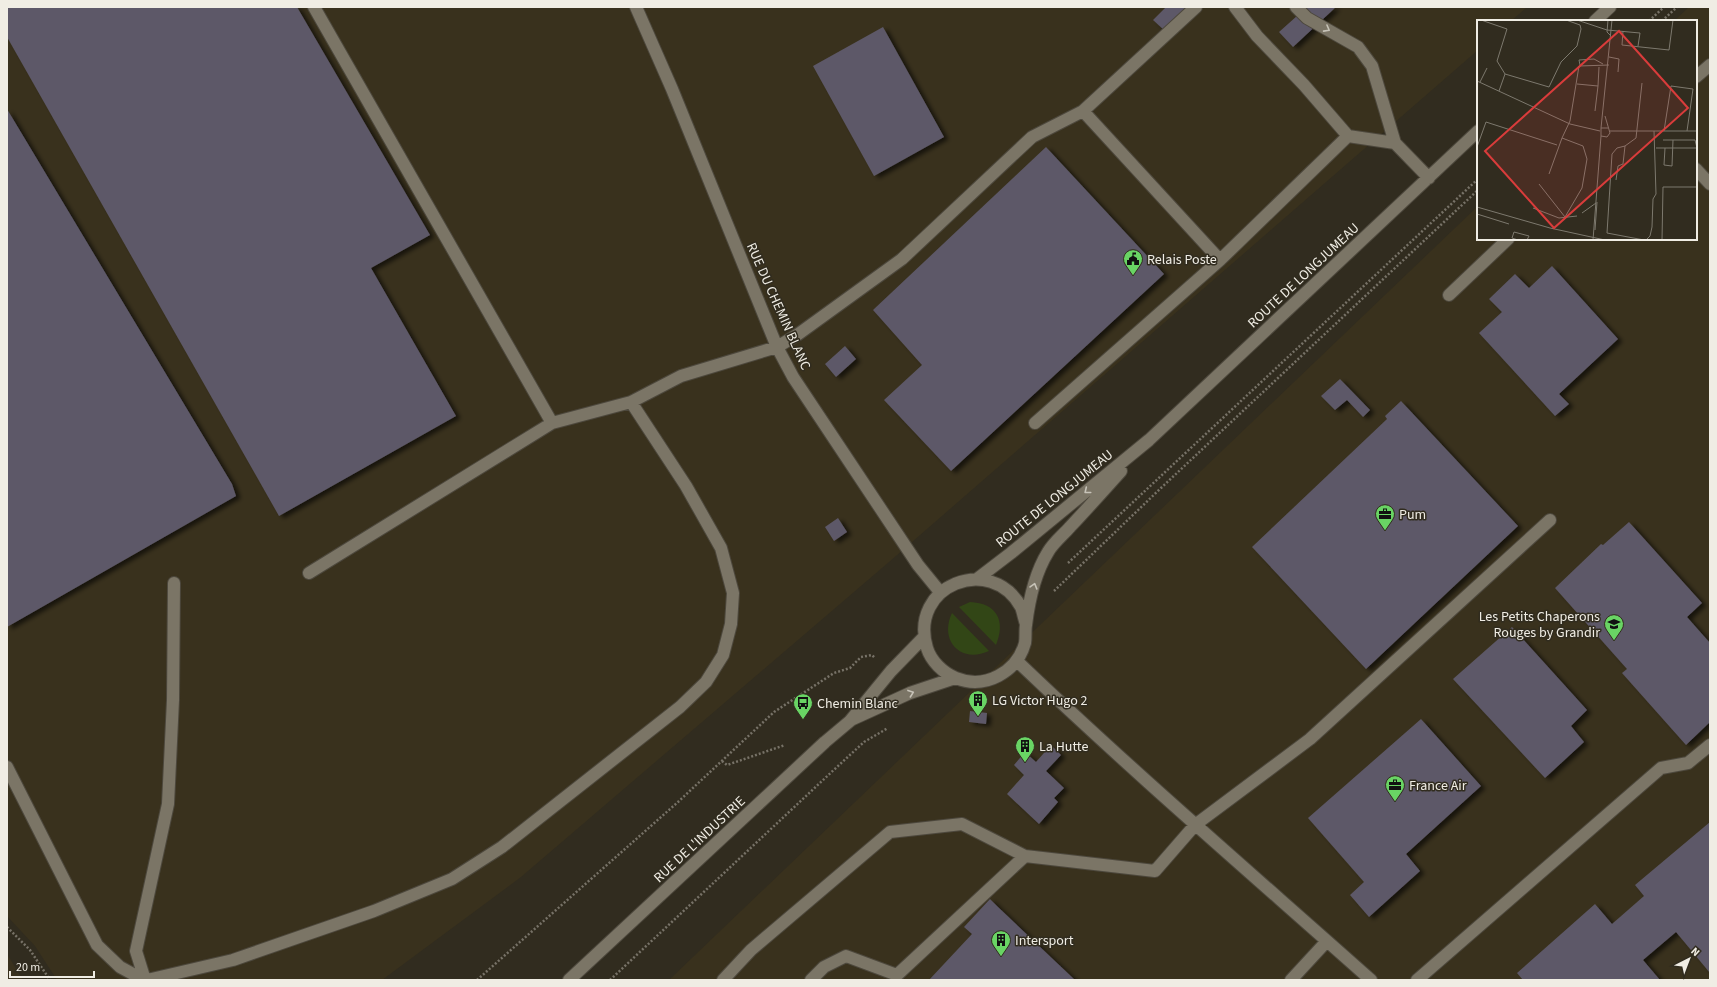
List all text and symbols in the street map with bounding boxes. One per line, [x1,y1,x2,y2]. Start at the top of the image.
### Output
inset map [1477,20,1697,240]
one-way arrow [1323,25,1331,32]
street label: ROUTE DE LONGJUMEAU [1244,219,1364,333]
street label: RUE DU CHEMIN BLANC [741,240,815,373]
public building icon: Relais Poste [1122,248,1144,276]
place label: Relais Poste [1147,250,1217,270]
street label: ROUTE DE LONGJUMEAU [992,445,1118,552]
one-way arrow [1084,487,1091,494]
office icon: Pum [1374,503,1396,531]
place label: Pum [1399,505,1426,525]
one-way arrow [1029,583,1038,590]
place label: Les Petits Chaperons Rouges by Grandir [1479,607,1600,643]
school or university icon: Les Petits Chaperons Rouges by Grandir [1603,613,1625,641]
building icon: LG Victor Hugo 2 [967,689,989,717]
one-way arrow [908,690,915,698]
place label: LG Victor Hugo 2 [992,691,1088,711]
bus stop icon: Chemin Blanc [792,692,814,720]
place label: Chemin Blanc [817,694,899,714]
building icon: La Hutte [1014,735,1036,763]
place label: La Hutte [1039,737,1088,757]
office icon: France Air [1384,774,1406,802]
place label: France Air [1409,776,1467,796]
street label: RUE DE L'INDUSTRIE [649,792,750,888]
building icon: Intersport [990,929,1012,957]
place label: Intersport [1015,931,1074,951]
north arrow [1669,939,1709,979]
text: N [1688,944,1703,960]
scale bar [10,953,94,979]
text: 20 m [16,959,40,976]

